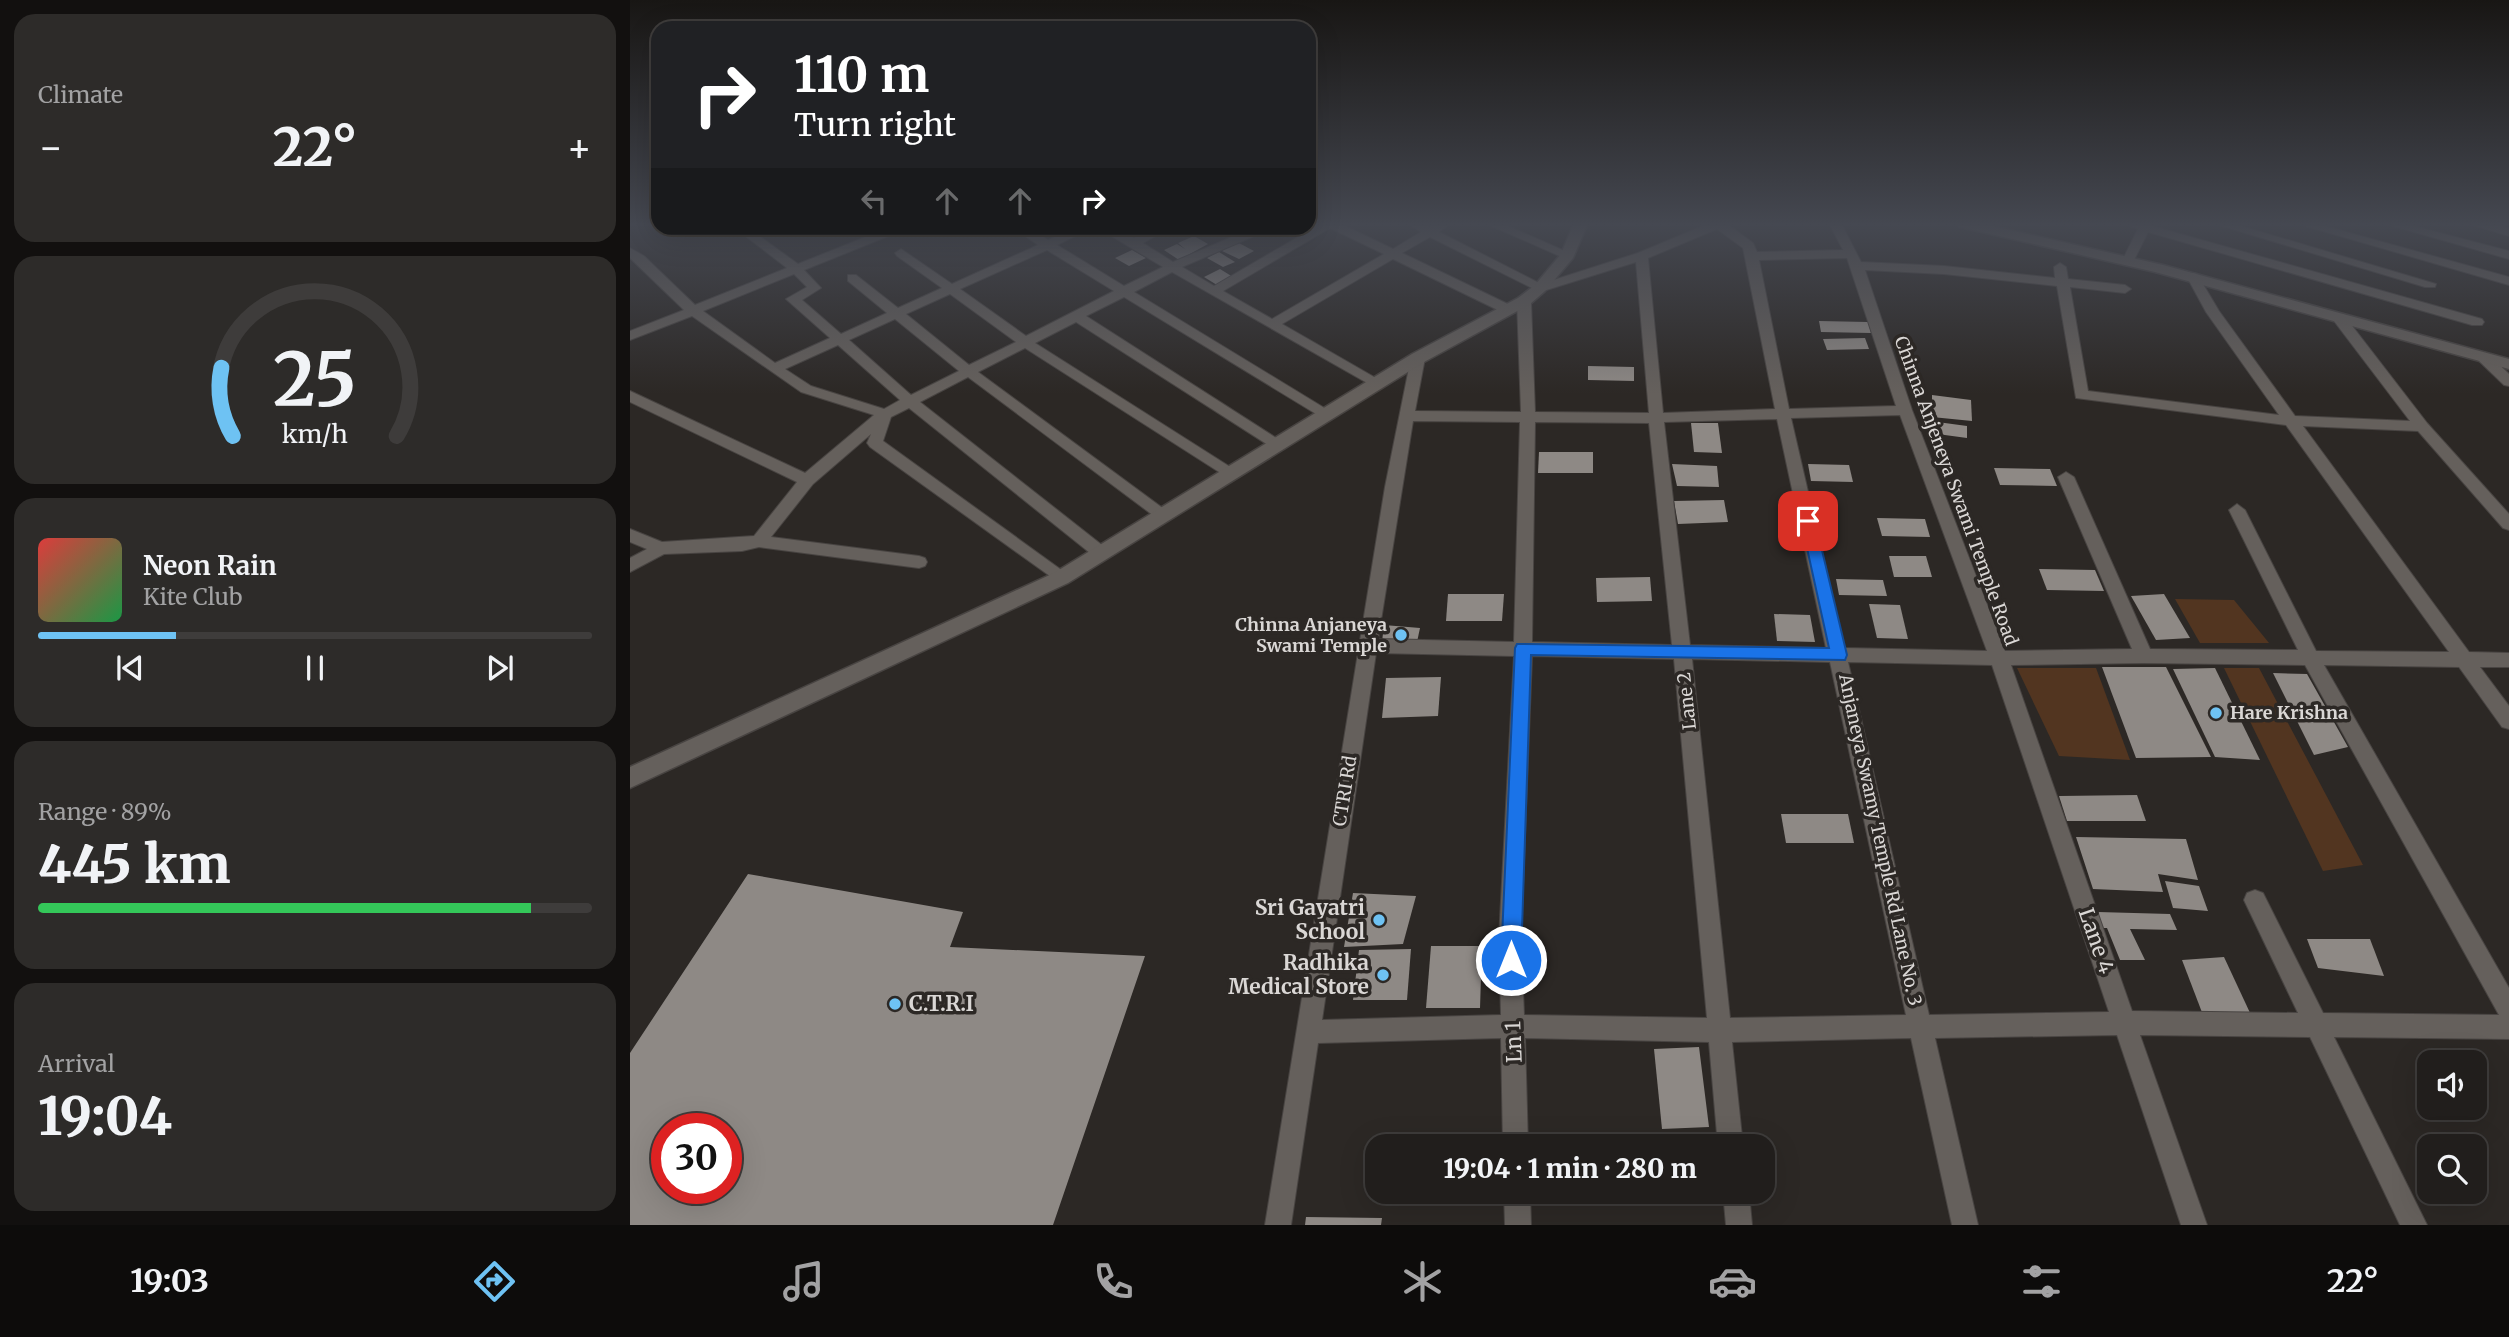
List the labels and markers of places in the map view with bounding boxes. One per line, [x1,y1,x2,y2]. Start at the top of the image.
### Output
pin [1778,491,1838,551]
place label: Chinna Anjaneya Swami Temple [1235,613,1387,657]
marker: Chinna Anjaneya Swami Temple [1393,627,1409,643]
place label: Hare Krishna [2230,701,2348,724]
marker: Hare Krishna [2208,705,2224,721]
place label: Sri Gayatri School [1255,894,1365,945]
marker: Sri Gayatri School [1371,912,1387,928]
place label: Radhika Medical Store [1228,949,1369,1000]
marker: Radhika Medical Store [1375,967,1391,983]
place label: C.T.R.I [909,990,974,1017]
marker: C.T.R.I [887,996,903,1012]

